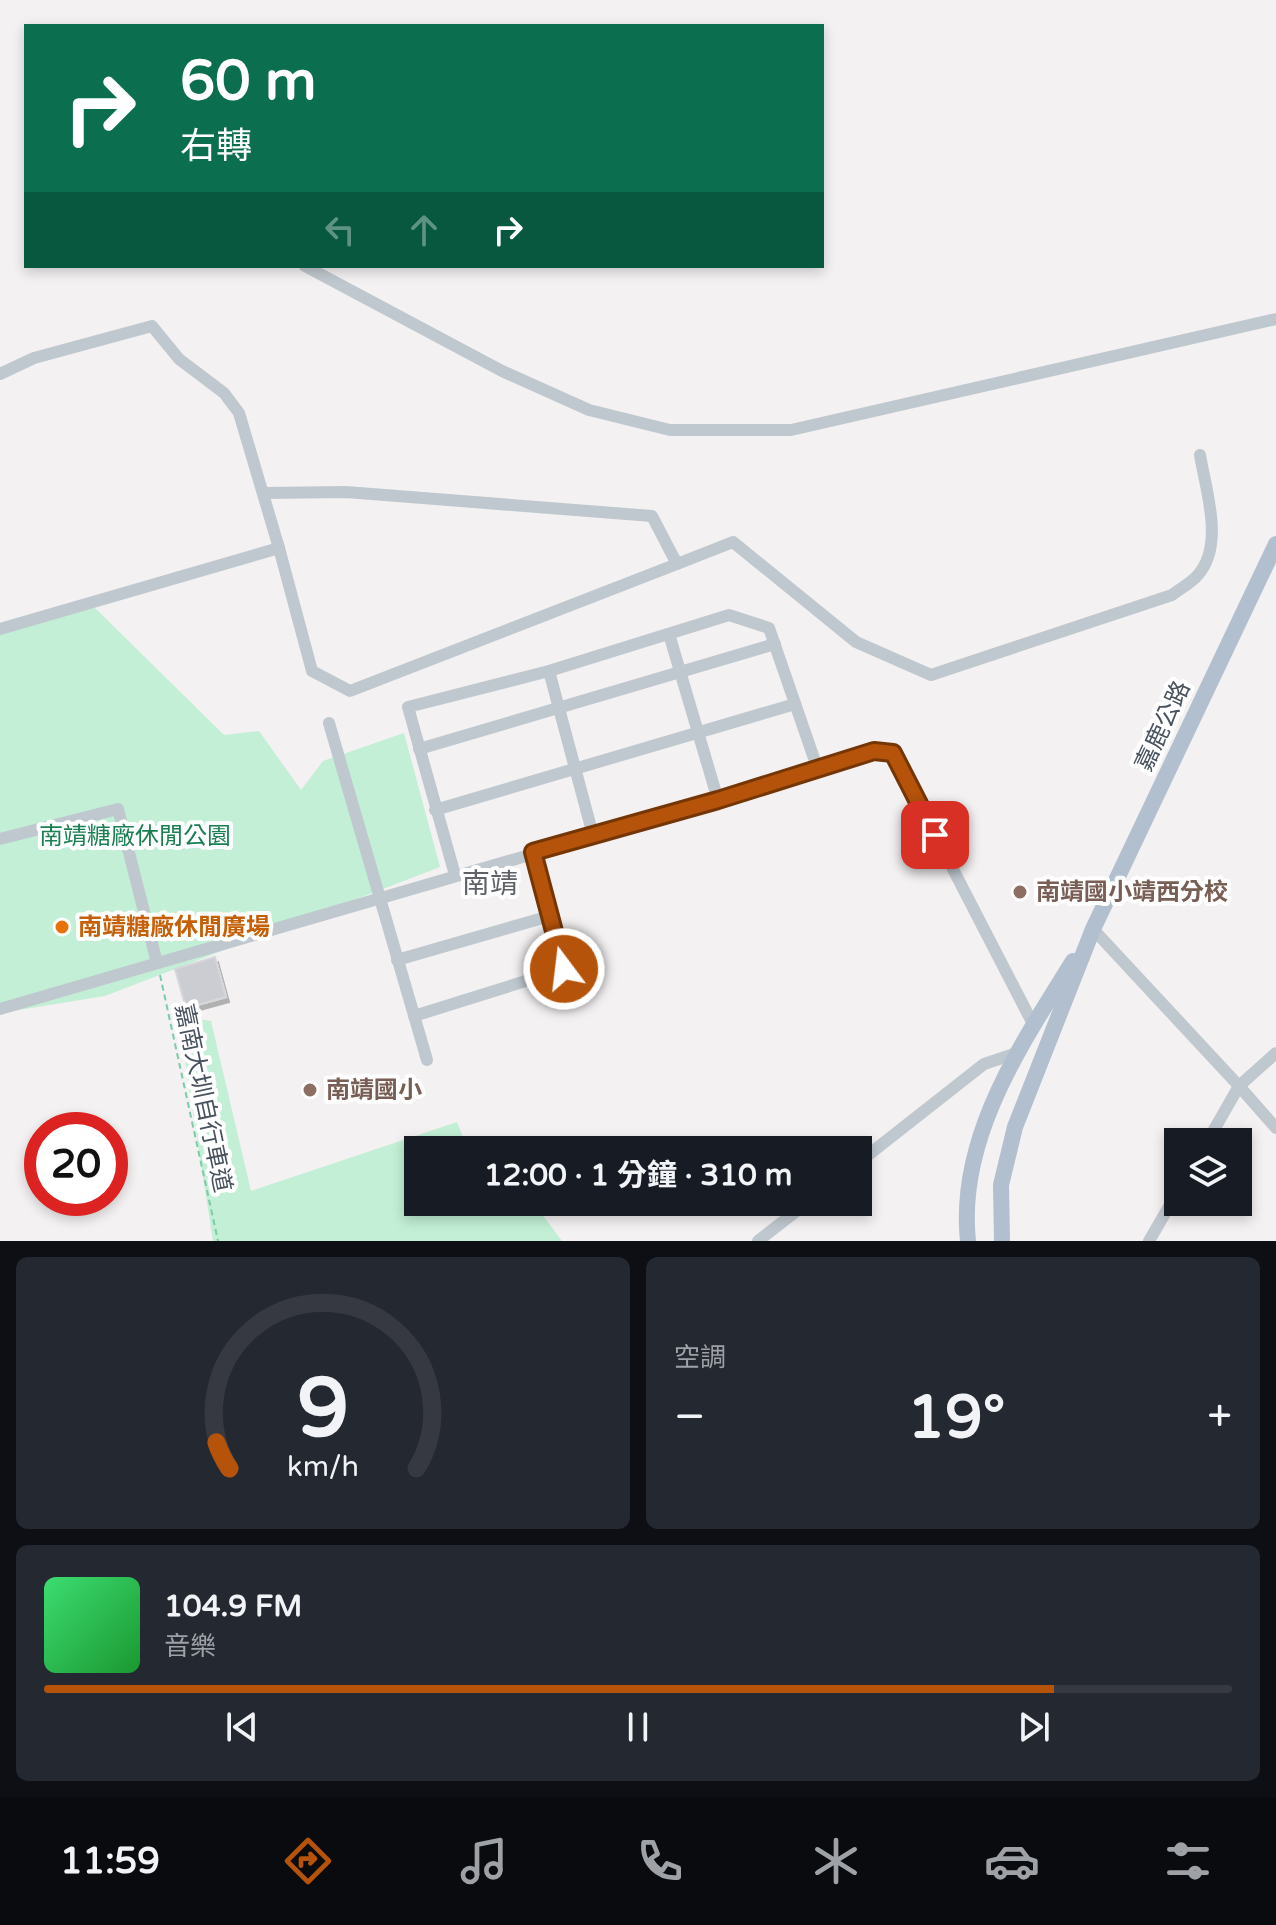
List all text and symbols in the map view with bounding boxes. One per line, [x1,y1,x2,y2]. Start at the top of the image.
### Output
text: 60 m [180,48,316,115]
icon: right [48,56,152,160]
text: 右轉 [180,125,252,168]
icon: left [318,208,362,252]
icon: ahead [402,208,446,252]
icon: right [486,208,530,252]
street label: 嘉鹿公路 [1130,676,1196,776]
pin [901,801,969,869]
icon: arrive [913,813,957,857]
park label: 南靖糖廠休閒公園 [39,822,231,851]
district label: 南靖 [462,867,518,901]
place label: 南靖國小靖西分校 [1036,878,1228,907]
marker: 南靖國小靖西分校 [1011,883,1029,901]
place label: 南靖糖廠休閒廣場 [78,913,270,942]
marker: 南靖糖廠休閒廣場 [53,918,71,936]
position arrow [522,927,606,1011]
street label: 嘉南大圳自行車道 [169,1001,237,1195]
place label: 南靖國小 [326,1076,422,1105]
marker: 南靖國小 [301,1081,319,1099]
speed limit sign: 20 [24,1112,128,1216]
map controls [1164,1128,1252,1216]
button: layers [1164,1128,1252,1216]
text: 12:00 · 1 分鐘 · 310 m [484,1157,792,1194]
text: 空調 [674,1342,726,1373]
text: 9 [297,1359,349,1459]
text: 19° [907,1382,1005,1454]
text: − [674,1391,705,1444]
text: + [1207,1391,1232,1444]
text: km/h [287,1450,359,1484]
text: 104.9 FM [164,1588,302,1625]
text: 音樂 [164,1631,216,1662]
icon: previous [220,1705,264,1749]
icon: pause [616,1705,660,1749]
icon: next [1012,1705,1056,1749]
icon: directions [280,1833,336,1889]
icon: music [456,1833,512,1889]
icon: phone [632,1833,688,1889]
icon: climate [808,1833,864,1889]
icon: car [984,1833,1040,1889]
icon: filters [1160,1833,1216,1889]
text: 11:59 [60,1840,160,1883]

